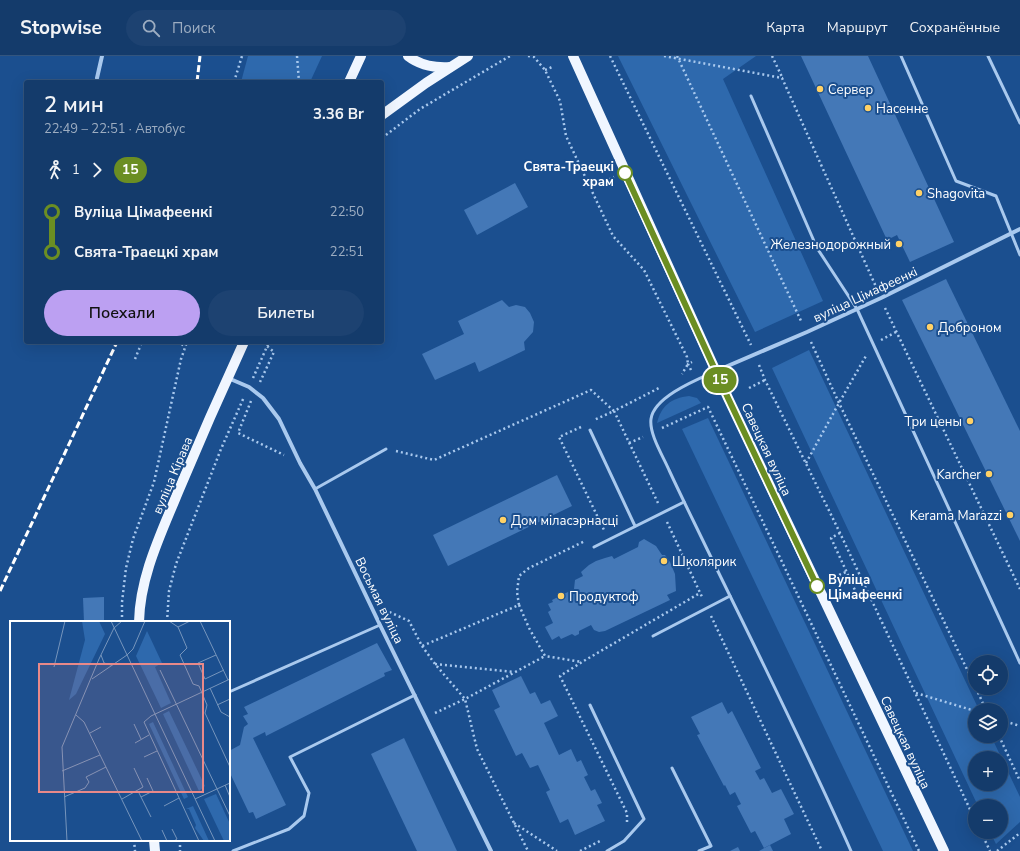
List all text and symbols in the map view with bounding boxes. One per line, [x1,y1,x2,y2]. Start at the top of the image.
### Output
search box [126,10,406,46]
text: Stopwise [20,15,102,41]
icon: search [140,17,162,39]
text: Поиск [172,18,215,38]
text: Карта [766,18,805,37]
text: Маршрут [827,18,888,37]
text: Сохранённые [910,18,1000,37]
place label: Сервер [828,81,874,99]
marker: Сервер [815,84,825,94]
text: 2 мин [44,90,104,120]
place label: Насенне [876,100,928,118]
marker: Насенне [863,103,873,113]
text: 3.36 Br [313,104,364,124]
text: 22:49 – 22:51 · Автобус [44,120,185,138]
place label: Свята-Траецкі храм [524,158,614,191]
icon: walk [44,159,66,181]
icon: forward [86,159,108,181]
text: 15 [122,160,139,179]
text: 1 [72,161,80,179]
marker: Свята-Траецкі храм [617,165,633,181]
place label: Shagovita [927,185,985,203]
marker: Shagovita [914,188,924,198]
text: Вуліца Цімафеенкі [74,202,212,222]
text: 22:50 [330,203,364,221]
place label: Железнодорожный [770,236,891,254]
marker: Железнодорожный [894,239,904,249]
text: Свята-Траецкі храм [74,242,219,262]
text: 22:51 [330,243,364,261]
street label: вуліца Цімафеенкі [810,263,921,327]
button: Поехали [44,290,200,336]
button: Билеты [208,290,364,336]
place label: Доброном [938,319,1001,337]
marker: Доброном [925,322,935,332]
line badge: 15 [702,367,738,393]
text: 15 [712,370,728,389]
street label: Савецкая вуліца [737,400,796,499]
place label: Три цены [905,413,962,431]
marker: Три цены [965,416,975,426]
street label: вуліца Кірава [149,434,197,517]
place label: Karcher [936,466,981,484]
marker: Karcher [984,469,994,479]
place label: Kerama Marazzi [910,507,1002,525]
marker: Kerama Marazzi [1005,510,1015,520]
place label: Дом міласэрнасці [511,512,619,530]
marker: Дом міласэрнасці [498,515,508,525]
place label: Школярик [672,553,737,571]
street label: Восьмая вуліца [350,554,408,647]
marker: Школярик [659,556,669,566]
place label: Вуліца Цімафеенкі [828,571,902,604]
marker: Вуліца Цімафеенкі [809,578,825,594]
place label: Продуктоф [569,588,639,606]
marker: Продуктоф [556,591,566,601]
inset map [10,621,230,841]
map controls [968,655,1008,839]
button: locate [968,655,1008,695]
street label: Савецкая вуліца [876,693,935,792]
button: layers [968,703,1008,743]
button: + [968,751,1008,791]
button: − [968,799,1008,839]

